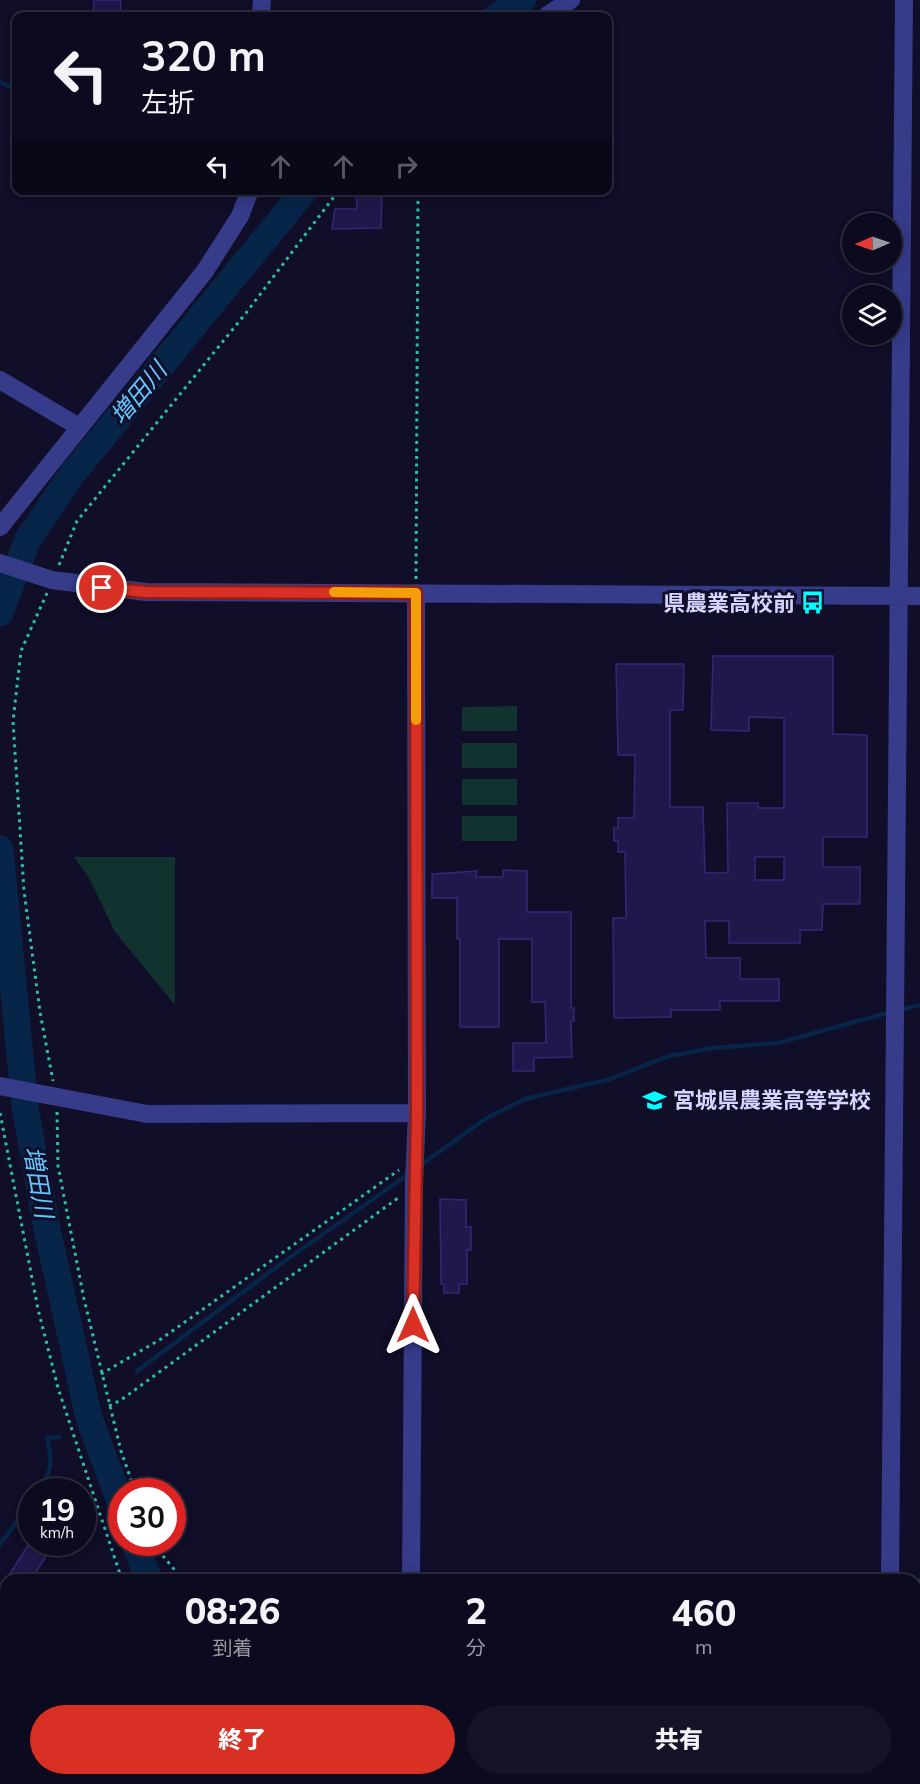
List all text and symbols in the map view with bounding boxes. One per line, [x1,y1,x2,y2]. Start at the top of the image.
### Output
text: 320 m [141,29,266,82]
icon: left [42,36,120,114]
text: 左折 [141,85,195,119]
icon: left [201,150,234,183]
icon: ahead [264,150,297,183]
icon: ahead [327,150,360,183]
icon: right [390,150,423,183]
north arrow [842,213,902,273]
map controls [842,213,902,345]
button: layers [842,285,902,345]
water label: 増田川 [103,353,175,430]
pin [76,562,127,613]
icon: arrive [85,571,118,604]
place label: 県農業高校前 [663,589,795,617]
bus stop icon: 県農業高校前 [800,590,826,616]
place label: 宮城県農業高等学校 [673,1086,871,1114]
school or university icon: 宮城県農業高等学校 [642,1087,668,1113]
water label: 増田川 [18,1144,61,1223]
position arrow [381,1293,445,1357]
speed limit sign: 30 [108,1478,186,1556]
text: 19 [39,1491,75,1529]
text: km/h [40,1523,74,1542]
text: 08:26 [185,1588,280,1633]
text: 2 [465,1588,487,1633]
text: 460 [671,1590,736,1635]
text: m [695,1634,713,1659]
text: 到着 [213,1635,253,1660]
text: 分 [466,1635,486,1660]
button: 終了 [30,1705,455,1774]
button: 共有 [467,1705,891,1774]

